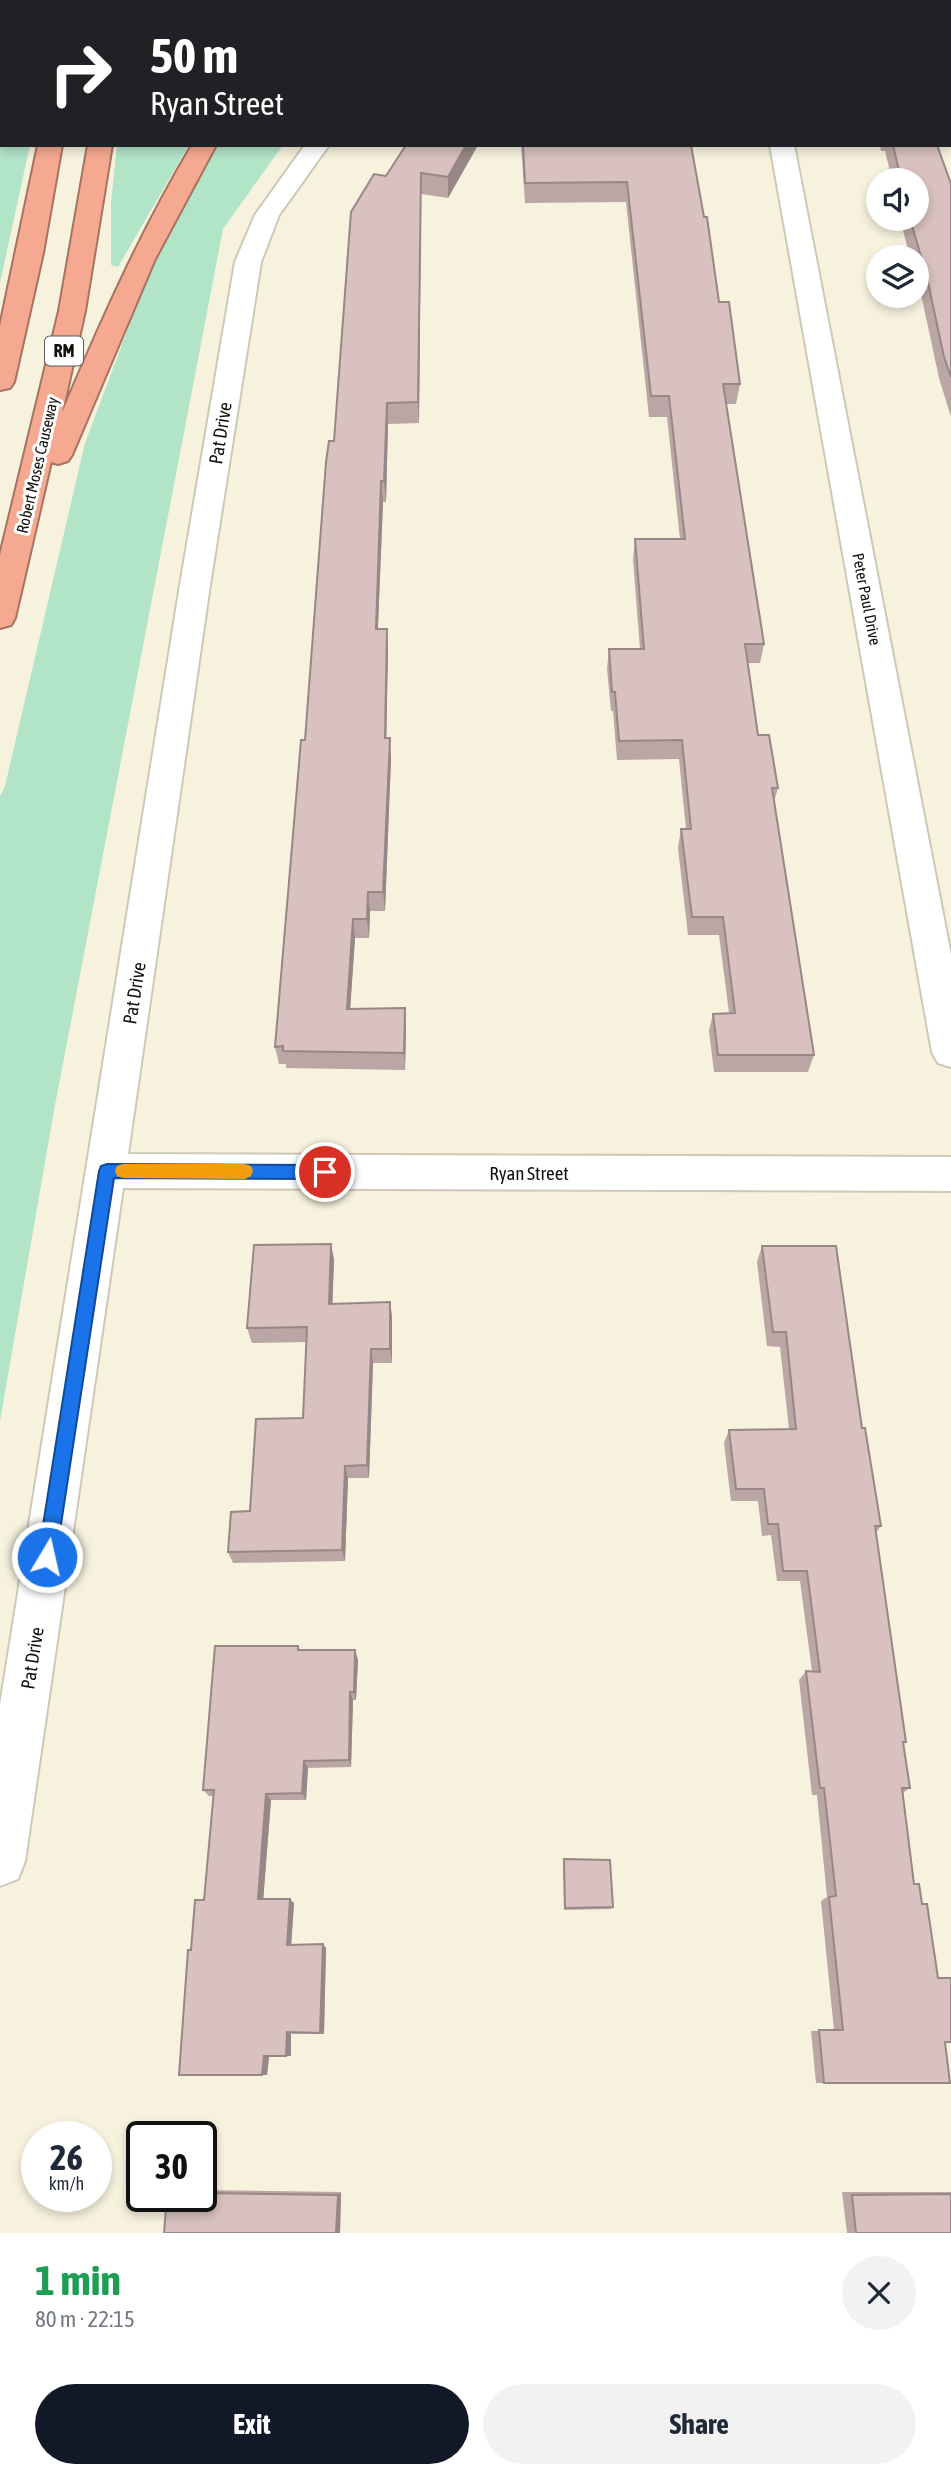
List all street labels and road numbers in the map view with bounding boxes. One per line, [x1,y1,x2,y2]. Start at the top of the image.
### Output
road number: RM [45,337,83,366]
street label: Robert Moses Causeway [13,395,62,535]
street label: Pat Drive [204,400,236,466]
street label: Peter Paul Drive [849,551,885,647]
street label: Pat Drive [118,960,150,1026]
street label: Ryan Street [489,1162,569,1184]
street label: Pat Drive [16,1625,48,1691]

